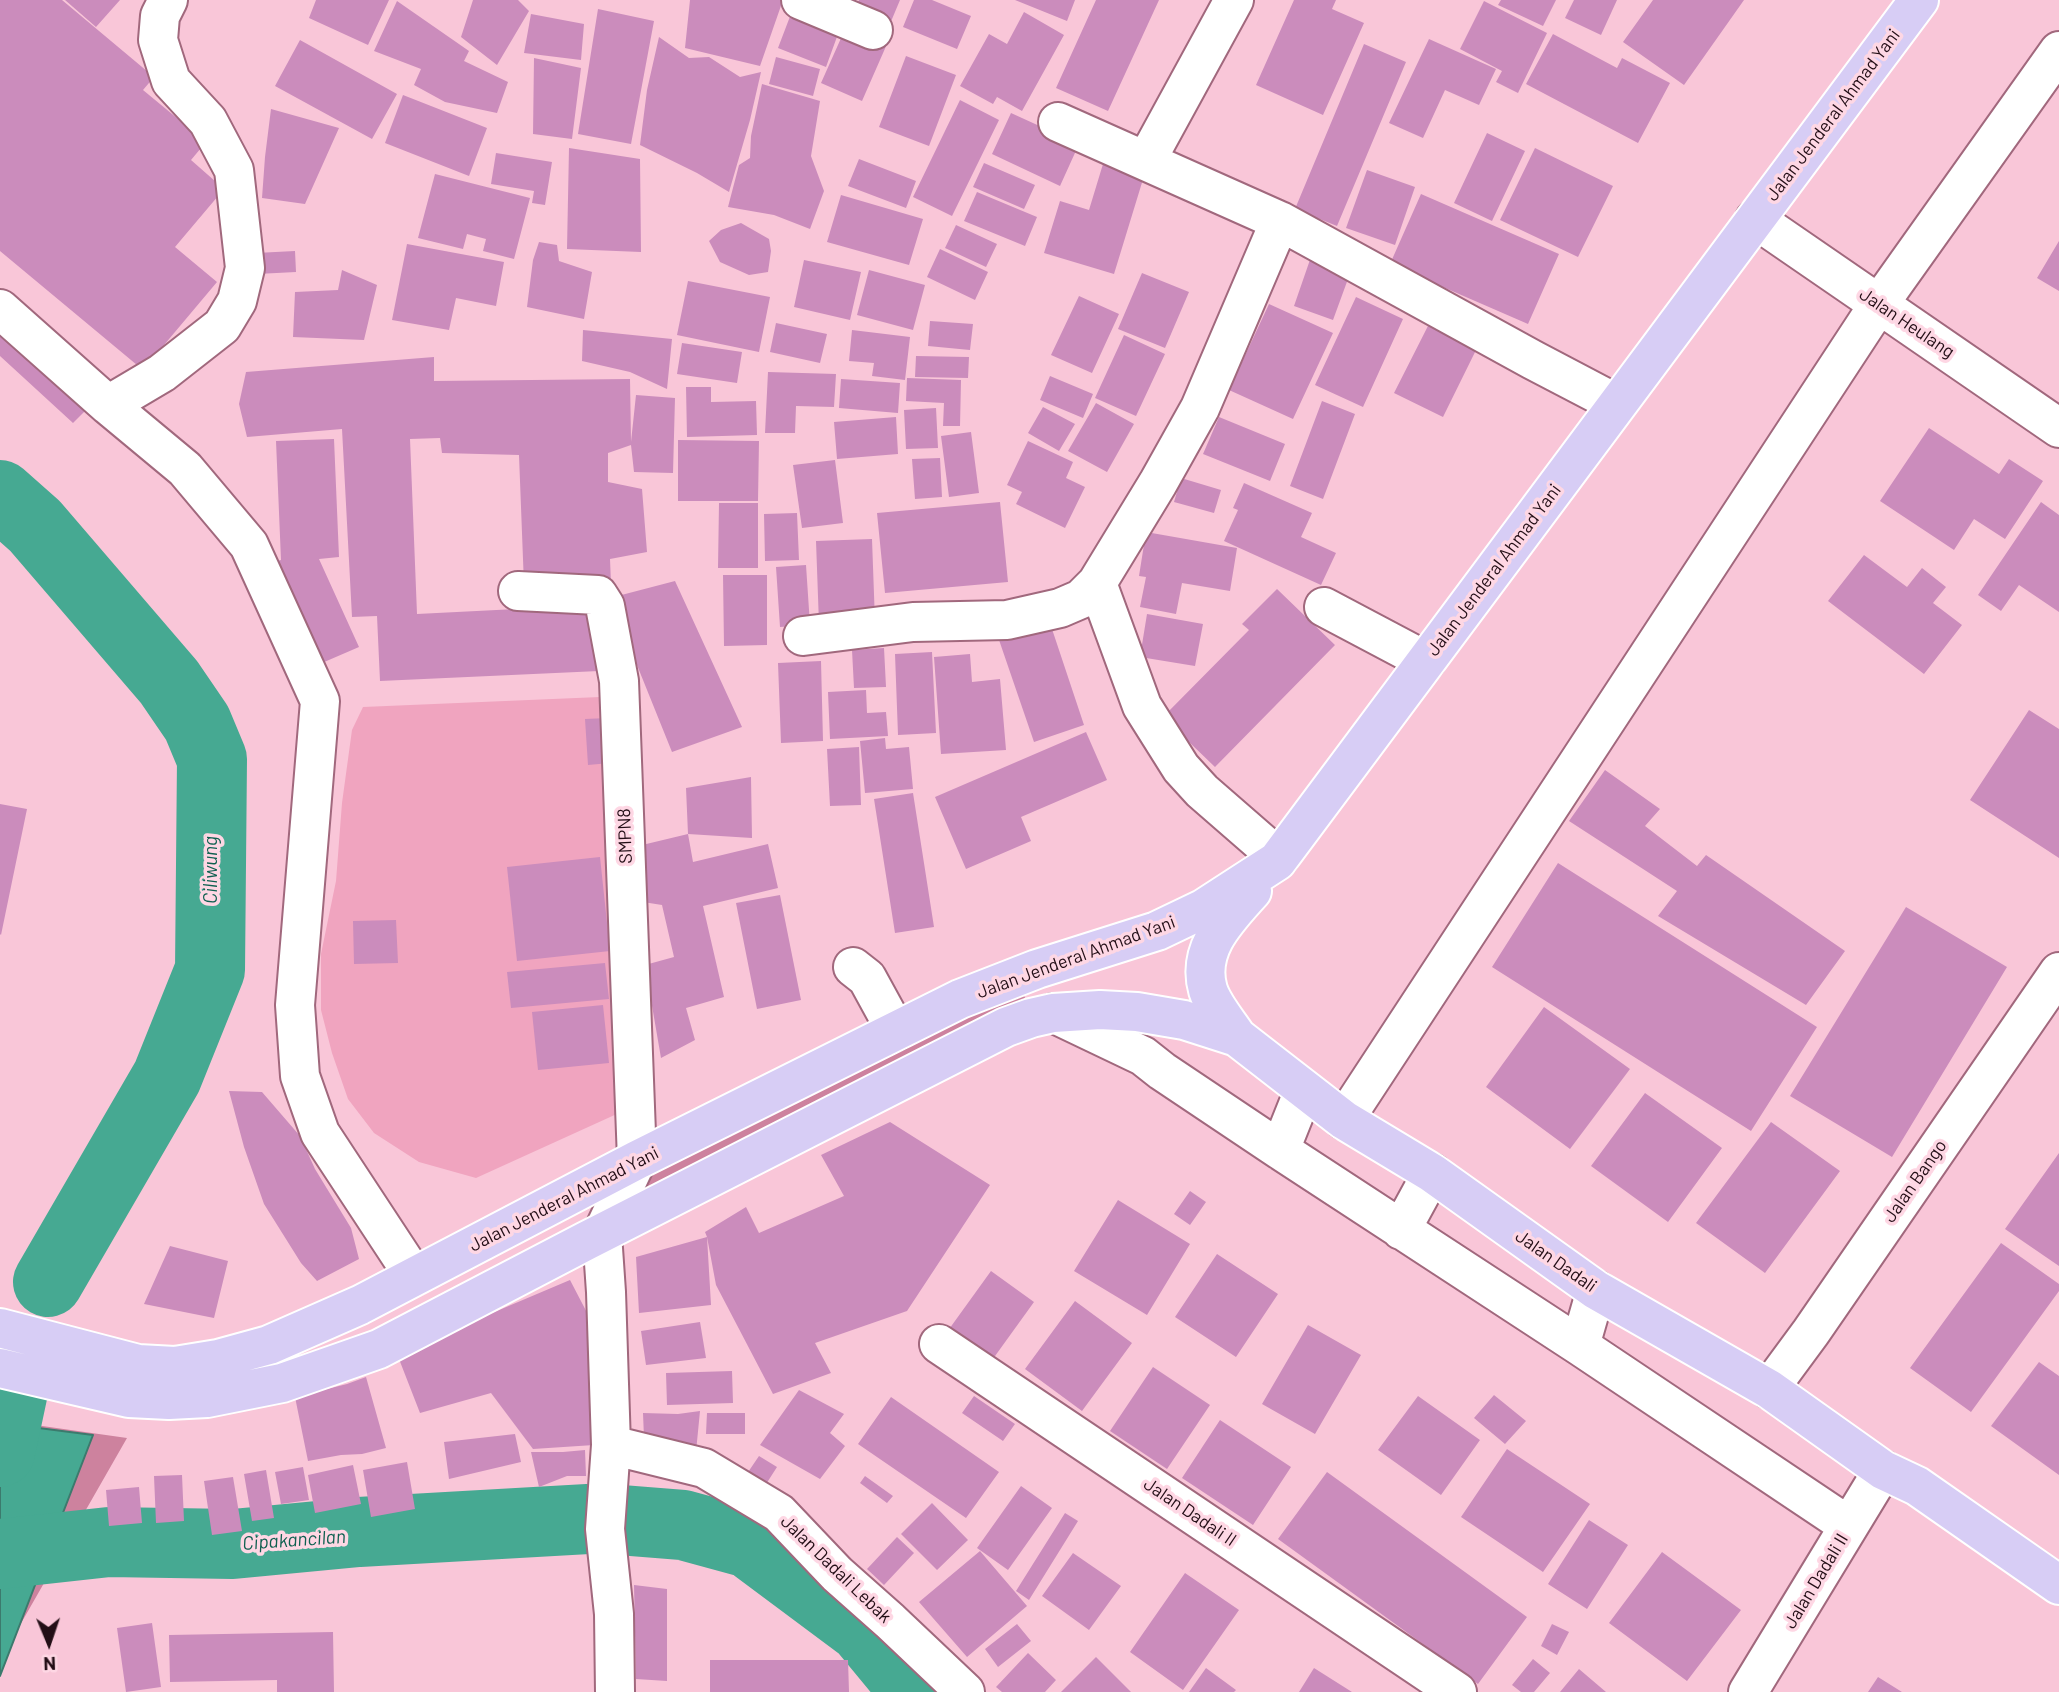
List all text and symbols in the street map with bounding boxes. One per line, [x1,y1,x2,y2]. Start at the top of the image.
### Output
street label: Jalan Jenderal Ahmad Yani [1761,25,1905,205]
street label: Jalan Heulang [1855,283,1959,363]
street label: Jalan Jenderal Ahmad Yani [1422,480,1566,660]
street label: SMPN8 [613,808,637,864]
water label: Ciliwung [200,836,222,904]
street label: Jalan Jenderal Ahmad Yani [974,911,1178,1003]
street label: Jalan Bango [1879,1136,1951,1226]
street label: Jalan Jenderal Ahmad Yani [466,1142,662,1256]
street label: Jalan Dadali [1511,1225,1601,1297]
street label: Jalan Dadali II [1140,1473,1240,1551]
street label: Jalan Dadali Lebak [776,1511,896,1627]
water label: Cipakancilan [242,1525,346,1555]
street label: Jalan Dadali II [1779,1530,1853,1632]
north arrow [14,1608,84,1678]
text: N [43,1653,56,1676]

